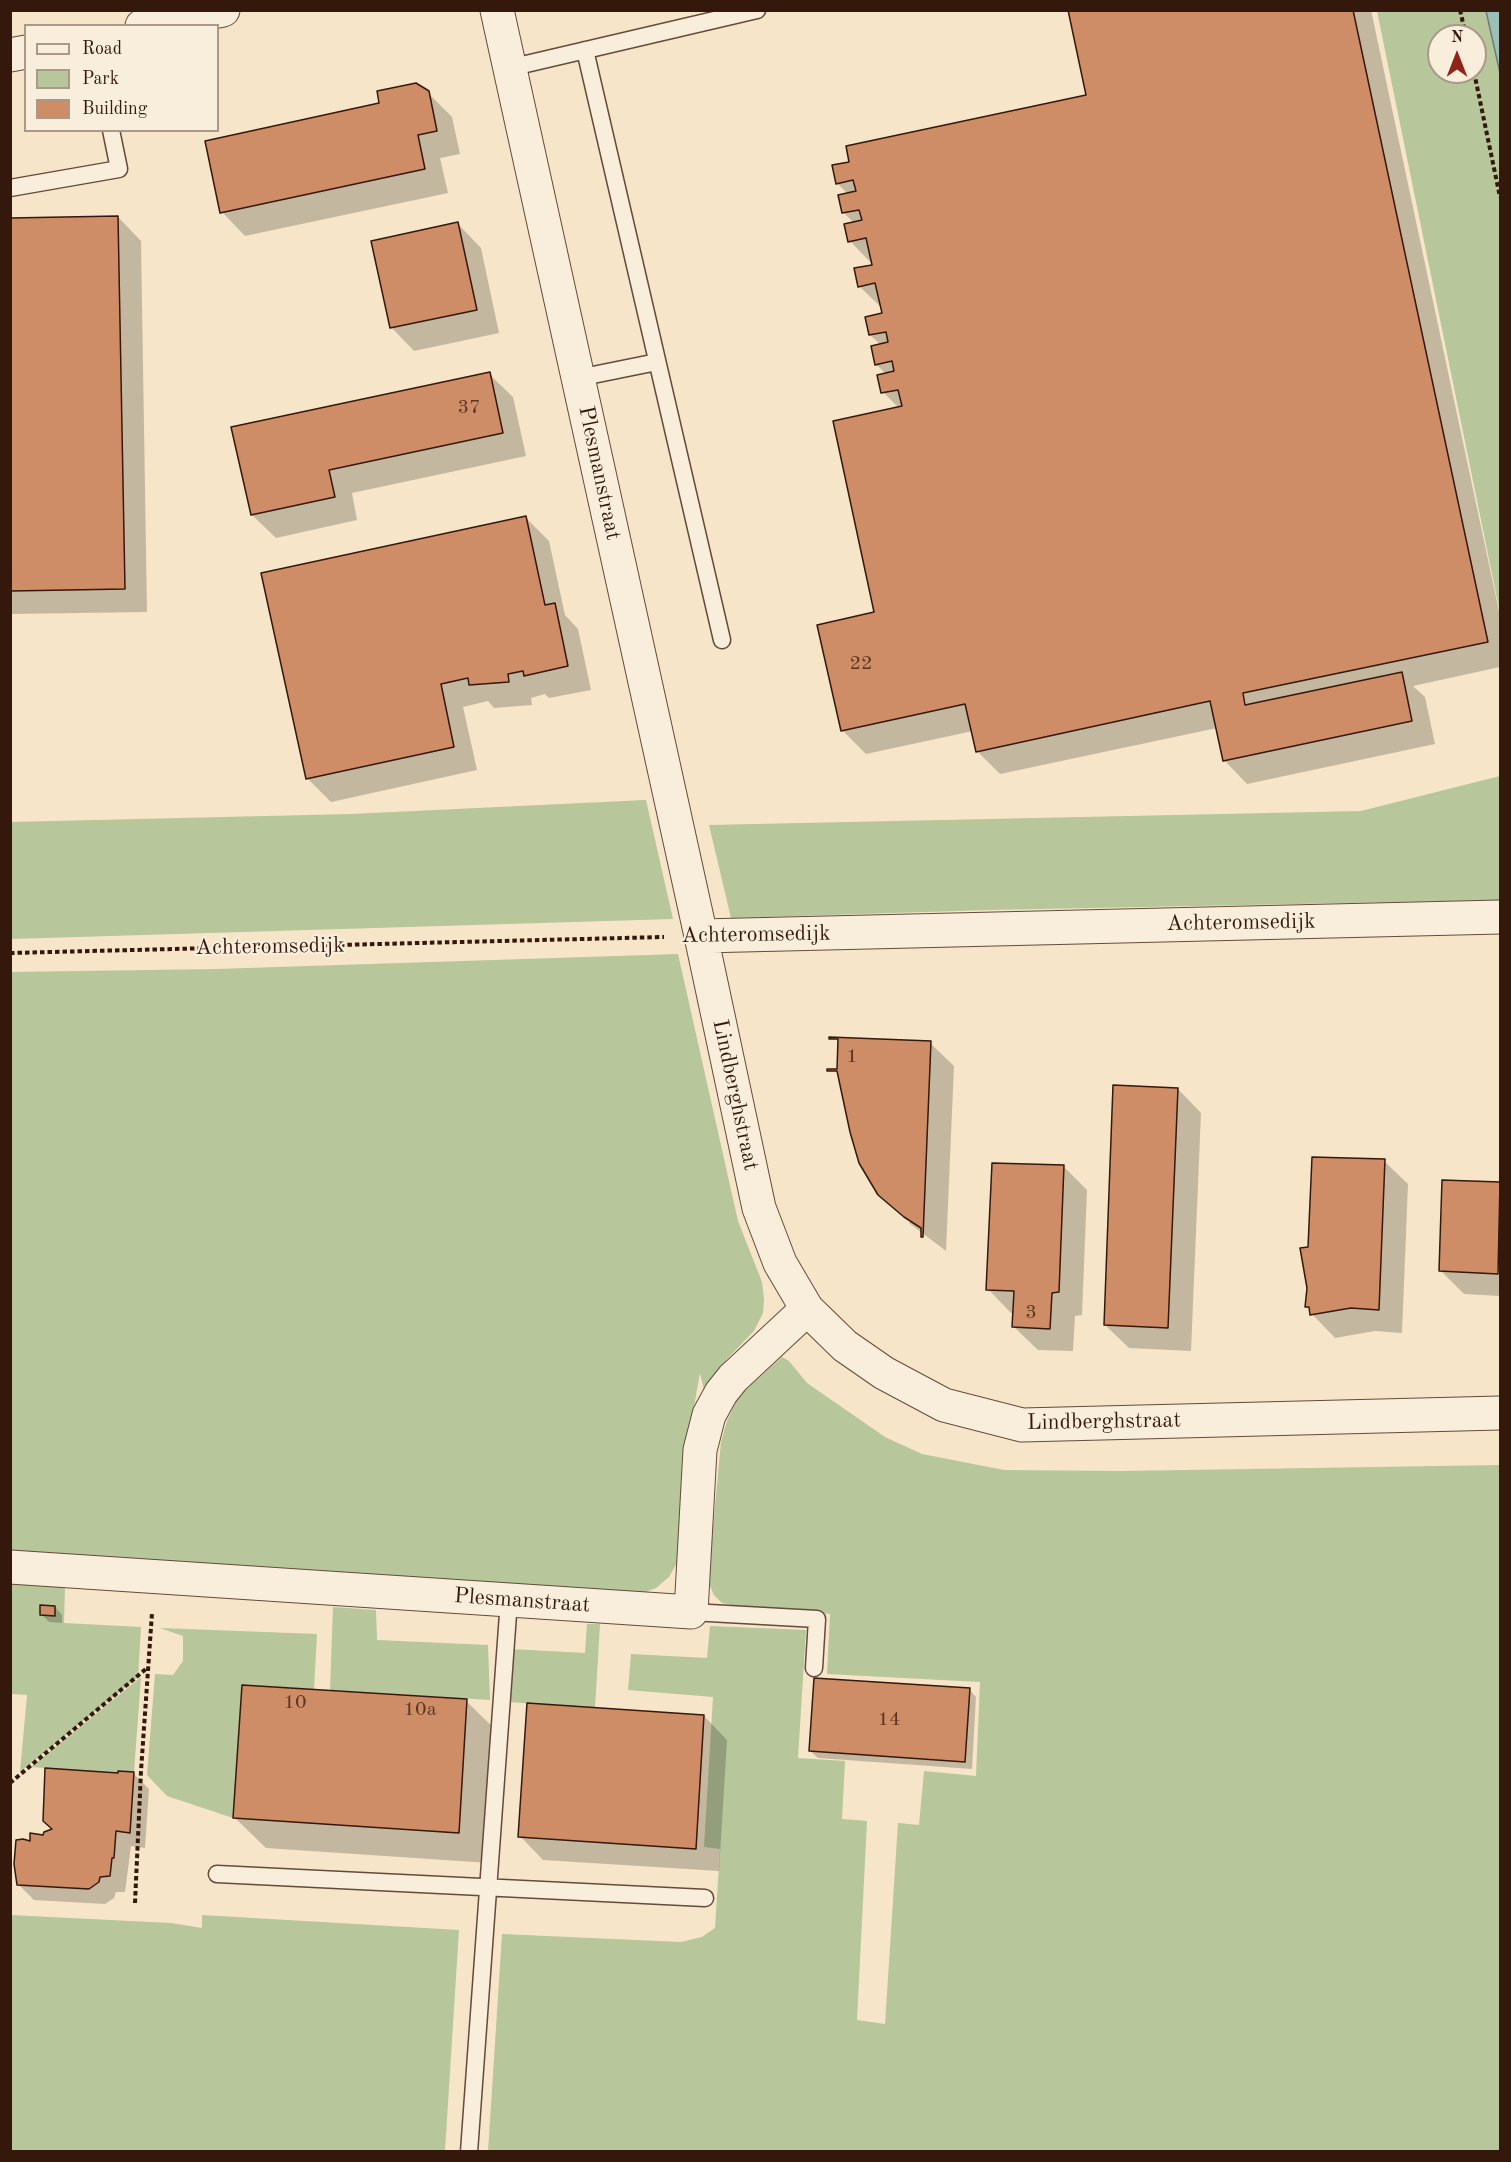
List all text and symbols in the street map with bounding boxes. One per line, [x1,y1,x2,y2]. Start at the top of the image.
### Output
legend [24,24,219,132]
north arrow [1427,24,1487,84]
text: N [1451,30,1463,46]
text: Road [82,40,122,58]
text: Park [82,70,119,88]
text: Building [82,100,147,118]
house number: 37 [457,396,481,420]
street label: Plesmanstraat [572,404,626,542]
house number: 22 [849,652,873,676]
street label: Achteromsedijk [1166,909,1316,937]
street label: Achteromsedijk [681,921,831,949]
street label: Achteromsedijk [195,933,345,961]
street label: Lindberghstraat [706,1017,764,1173]
house number: 1 [846,1045,858,1069]
house number: 3 [1025,1301,1037,1325]
street label: Lindberghstraat [1027,1407,1181,1437]
street label: Plesmanstraat [453,1583,591,1619]
house number: 10 [283,1691,307,1715]
house number: 10a [403,1698,437,1722]
house number: 14 [877,1708,901,1732]

